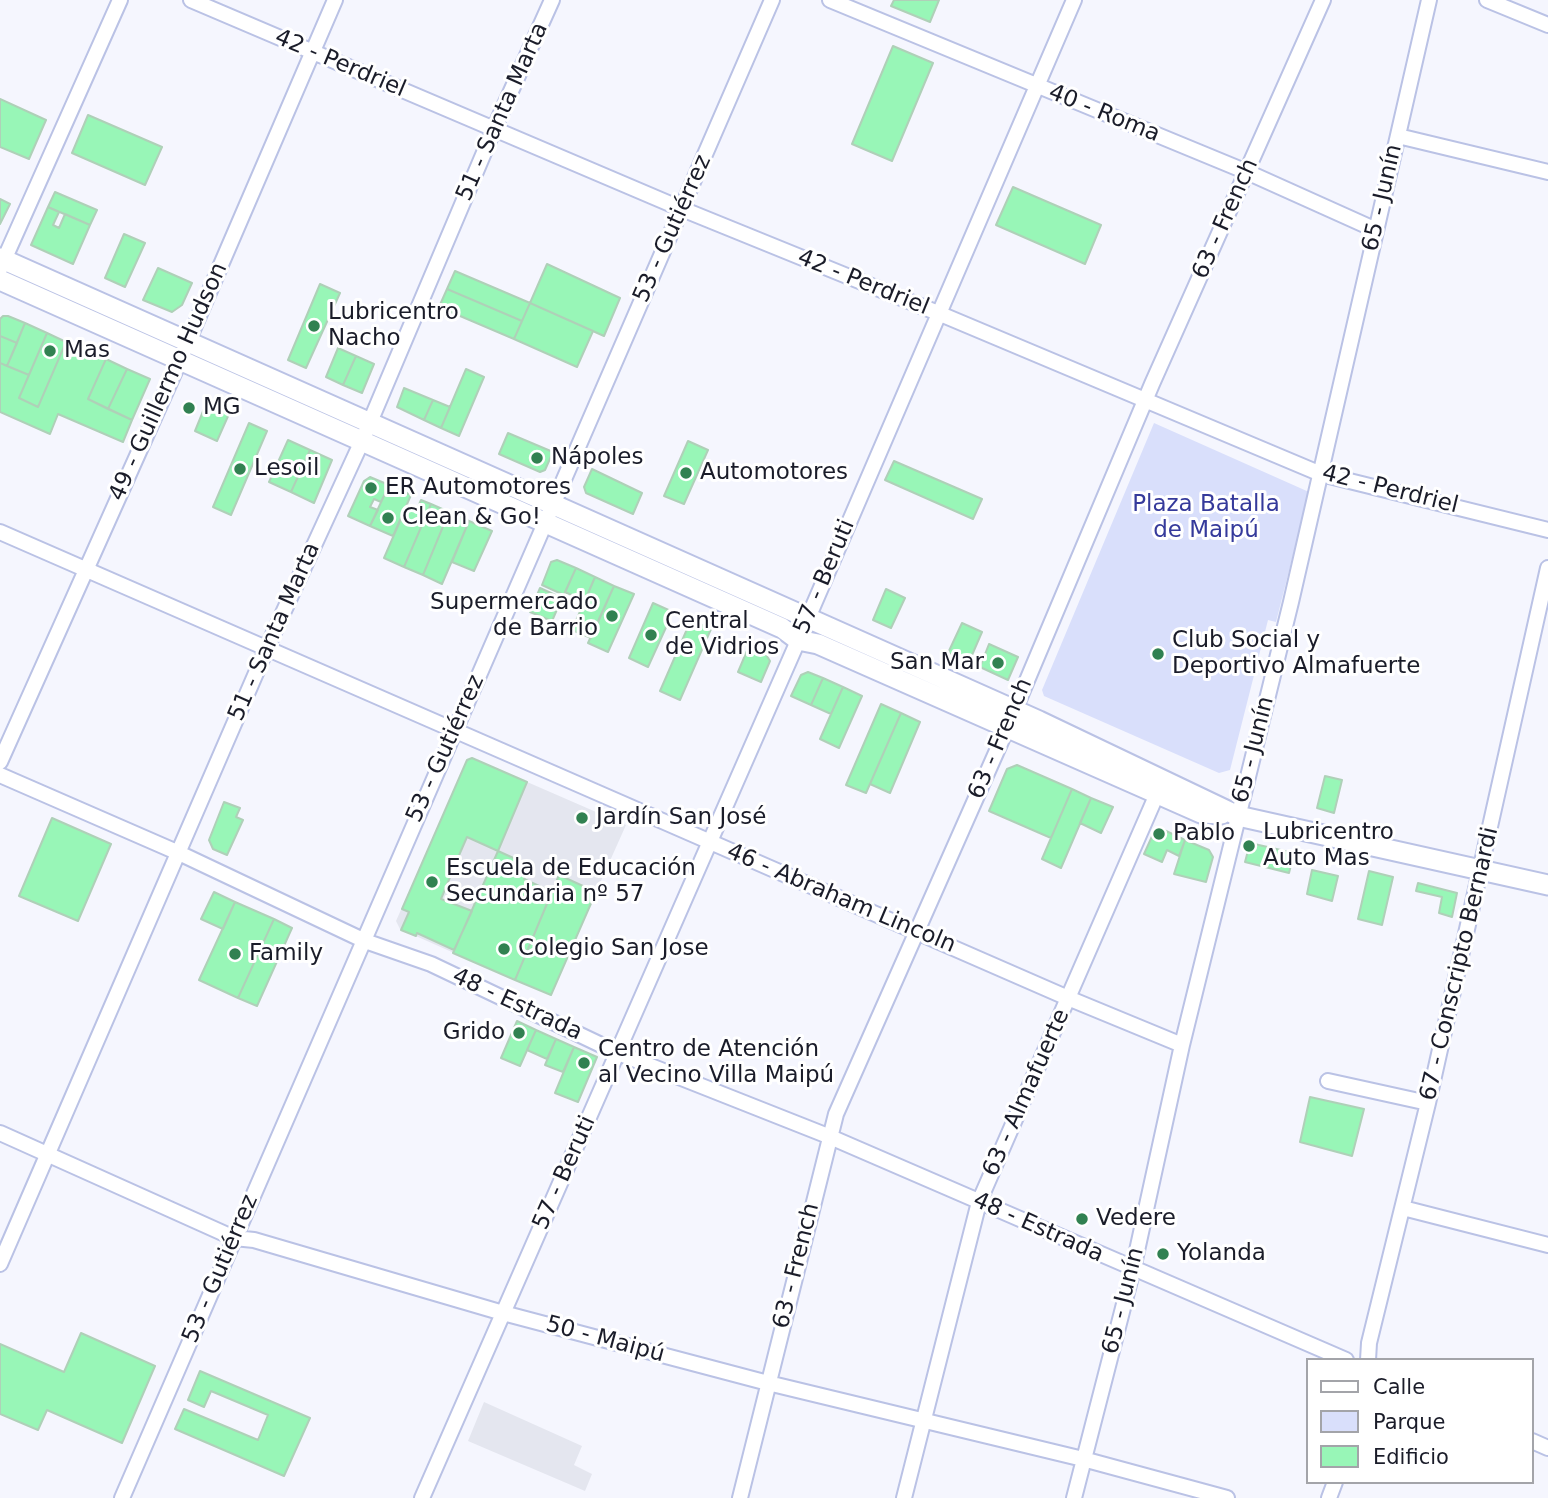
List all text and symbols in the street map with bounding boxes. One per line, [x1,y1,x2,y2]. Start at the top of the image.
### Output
street label: 51 - Santa Marta [451,19,555,205]
street label: 42 - Perdriel [270,24,410,104]
street label: 40 - Roma [1044,79,1164,149]
street label: 65 - Junín [1357,142,1409,254]
street label: 53 - Gutiérrez [628,151,718,307]
street label: 63 - French [1187,155,1265,283]
street label: 42 - Perdriel [793,244,933,322]
street label: 49 - Guillermo Hudson [104,259,234,505]
place label: Lubricentro Nacho [328,299,459,353]
marker: Lubricentro Nacho [306,318,322,334]
place label: Mas [64,337,110,365]
marker: Mas [42,343,58,359]
place label: MG [203,394,241,422]
marker: MG [181,400,197,416]
place label: Nápoles [551,444,643,472]
marker: Nápoles [529,450,545,466]
place label: Lesoil [254,455,319,483]
place label: Automotores [700,459,848,487]
street label: 42 - Perdriel [1319,460,1461,520]
marker: Lesoil [232,461,248,477]
marker: Automotores [678,465,694,481]
place label: ER Automotores [385,474,571,502]
marker: ER Automotores [363,480,379,496]
park label: Plaza Batalla de Maipú [1132,491,1280,545]
place label: Clean & Go! [402,504,541,532]
marker: Clean & Go! [380,510,396,526]
street label: 57 - Beruti [789,516,861,638]
street label: 51 - Santa Marta [223,539,327,725]
place label: Supermercado de Barrio [430,589,598,643]
marker: Supermercado de Barrio [604,608,620,624]
place label: Central de Vidrios [665,608,779,662]
marker: Central de Vidrios [643,627,659,643]
place label: Club Social y Deportivo Almafuerte [1172,627,1420,681]
marker: Club Social y Deportivo Almafuerte [1150,646,1166,662]
place label: San Mar [890,649,984,677]
marker: San Mar [990,655,1006,671]
street label: 53 - Gutiérrez [401,671,491,827]
street label: 63 - French [963,674,1039,804]
street label: 65 - Junín [1227,694,1281,806]
place label: Jardín San José [596,804,766,832]
marker: Jardín San José [574,810,590,826]
place label: Lubricentro Auto Mas [1263,819,1394,873]
place label: Pablo [1173,820,1235,848]
street label: 67 - Conscripto Bernardi [1415,824,1505,1104]
marker: Pablo [1151,826,1167,842]
street label: 46 - Abraham Lincoln [722,838,960,960]
marker: Lubricentro Auto Mas [1241,838,1257,854]
place label: Escuela de Educación Secundaria nº 57 [446,855,696,909]
marker: Escuela de Educación Secundaria nº 57 [424,874,440,890]
place label: Colegio San Jose [518,935,709,963]
place label: Family [249,940,323,968]
marker: Colegio San Jose [496,941,512,957]
marker: Family [227,946,243,962]
street label: 48 - Estrada [448,963,586,1047]
street label: 63 - Almafuerte [978,1005,1076,1181]
place label: Grido [443,1019,505,1047]
marker: Grido [511,1025,527,1041]
place label: Centro de Atención al Vecino Villa Maipú [598,1036,834,1090]
marker: Centro de Atención al Vecino Villa Maipú [576,1055,592,1071]
street label: 57 - Beruti [528,1112,602,1234]
street label: 48 - Estrada [968,1187,1108,1269]
street label: 53 - Gutiérrez [177,1191,265,1347]
street label: 63 - French [768,1200,826,1332]
place label: Vedere [1096,1205,1176,1233]
marker: Vedere [1074,1211,1090,1227]
place label: Yolanda [1177,1240,1266,1268]
street label: 65 - Junín [1097,1245,1151,1357]
marker: Yolanda [1155,1246,1171,1262]
street label: 50 - Maipú [543,1311,667,1369]
legend [1306,1358,1534,1484]
text: Calle [1373,1375,1425,1399]
text: Parque [1373,1410,1445,1434]
text: Edificio [1373,1445,1449,1469]

